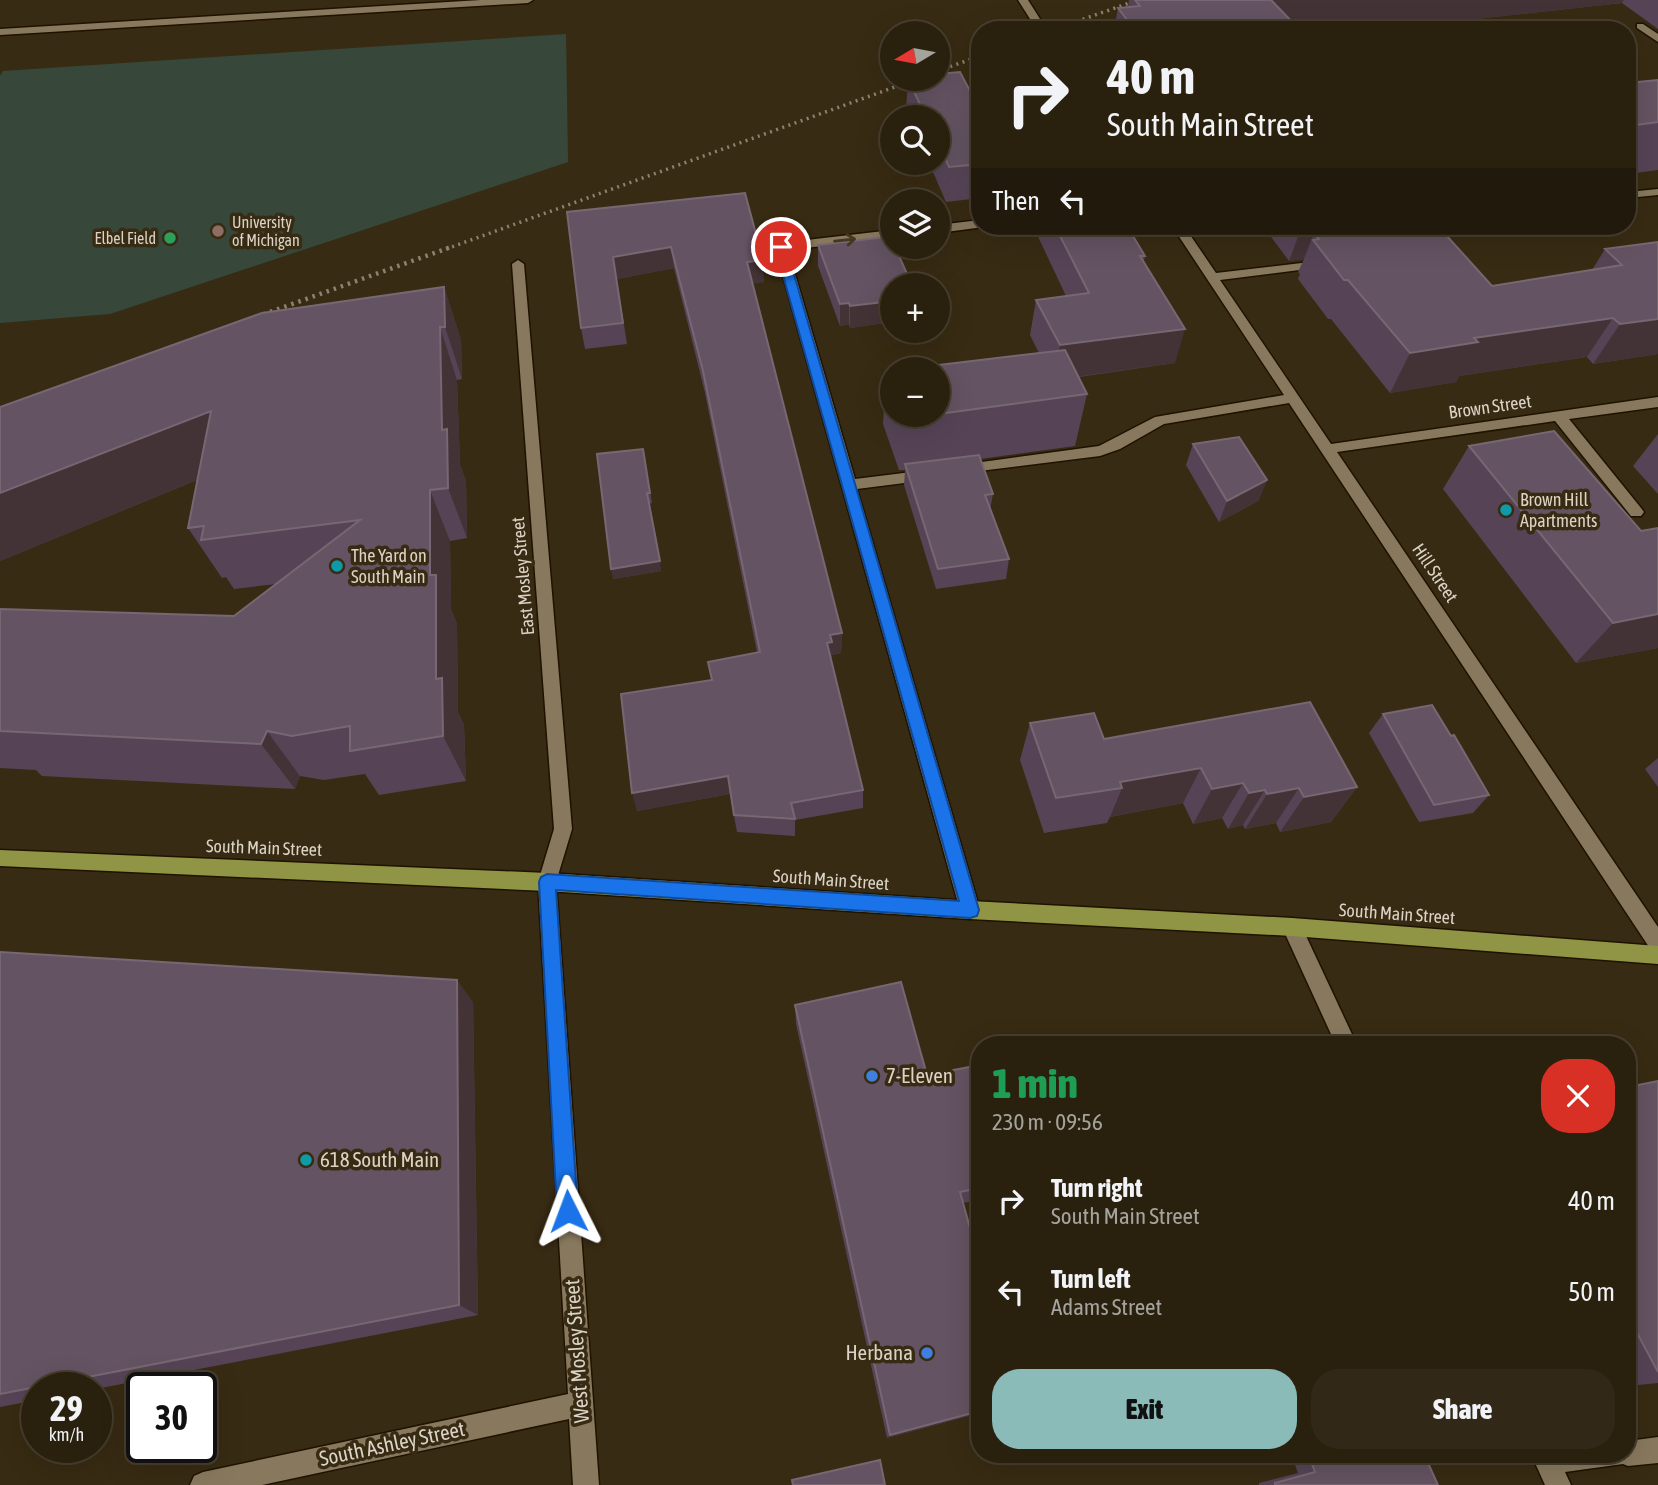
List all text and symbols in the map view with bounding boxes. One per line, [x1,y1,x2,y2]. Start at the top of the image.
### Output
north arrow [880,21,950,91]
map controls [880,21,950,427]
text: 40 m [1107,48,1195,104]
icon: right [992,49,1083,140]
button: search [880,105,950,175]
text: South Main Street [1107,106,1314,143]
icon: left [1054,182,1092,220]
text: Then [992,186,1040,216]
button: layers [880,189,950,259]
place label: University of Michigan [232,213,300,250]
pin [751,217,811,277]
marker: University of Michigan [210,223,226,239]
icon: arrive [762,228,800,266]
place label: Elbel Field [95,229,156,247]
marker: Elbel Field [162,230,178,246]
one-way arrow [833,233,856,246]
button: + [880,273,950,343]
button: − [880,357,950,427]
street label: Brown Street [1447,390,1533,423]
place label: Brown Hill Apartments [1520,489,1597,531]
marker: Brown Hill Apartments [1498,502,1514,518]
street label: East Mosley Street [507,516,538,636]
street label: Hill Street [1408,539,1463,606]
place label: The Yard on South Main [351,545,427,587]
marker: The Yard on South Main [329,558,345,574]
street label: South Main Street [206,835,323,860]
street label: South Main Street [772,865,890,894]
street label: South Main Street [1338,899,1456,928]
text: 1 min [992,1059,1078,1107]
button: close [1541,1059,1615,1133]
place label: 7-Eleven [886,1063,953,1087]
marker: 7-Eleven [864,1068,880,1084]
text: 230 m · 09:56 [992,1109,1103,1135]
place label: 618 South Main [320,1147,439,1171]
marker: 618 South Main [298,1152,314,1168]
text: Turn right [1051,1173,1142,1203]
position arrow [531,1174,605,1248]
icon: right [992,1182,1030,1220]
text: 40 m [1568,1186,1615,1216]
text: South Main Street [1051,1203,1200,1229]
text: Turn left [1051,1264,1131,1294]
icon: left [992,1273,1030,1311]
text: 50 m [1568,1277,1615,1307]
street label: West Mosley Street [559,1278,593,1424]
text: Adams Street [1051,1294,1162,1320]
place label: Herbana [845,1340,913,1364]
marker: Herbana [919,1345,935,1361]
button: Exit [992,1369,1297,1449]
button: Share [1311,1369,1615,1449]
speed limit sign: 30 [126,1372,217,1463]
text: 29 [50,1388,83,1428]
street label: South Ashley Street [317,1416,467,1470]
text: km/h [49,1424,84,1445]

